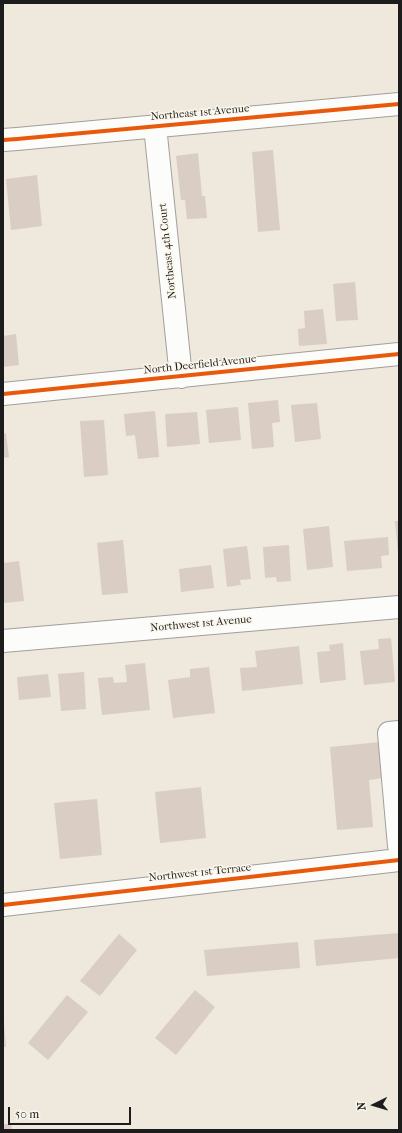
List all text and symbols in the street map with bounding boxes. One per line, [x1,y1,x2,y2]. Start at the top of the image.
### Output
street label: Northeast 1st Avenue [150,102,250,124]
street label: Northeast 4th Court [156,203,180,299]
street label: North Deerfield Avenue [143,353,257,377]
street label: Northwest 1st Avenue [150,613,252,635]
street label: Northwest 1st Terrace [148,861,252,885]
north arrow [354,1085,394,1125]
scale bar [10,1099,133,1125]
text: N [355,1101,368,1111]
text: 50 m [15,1107,39,1121]

